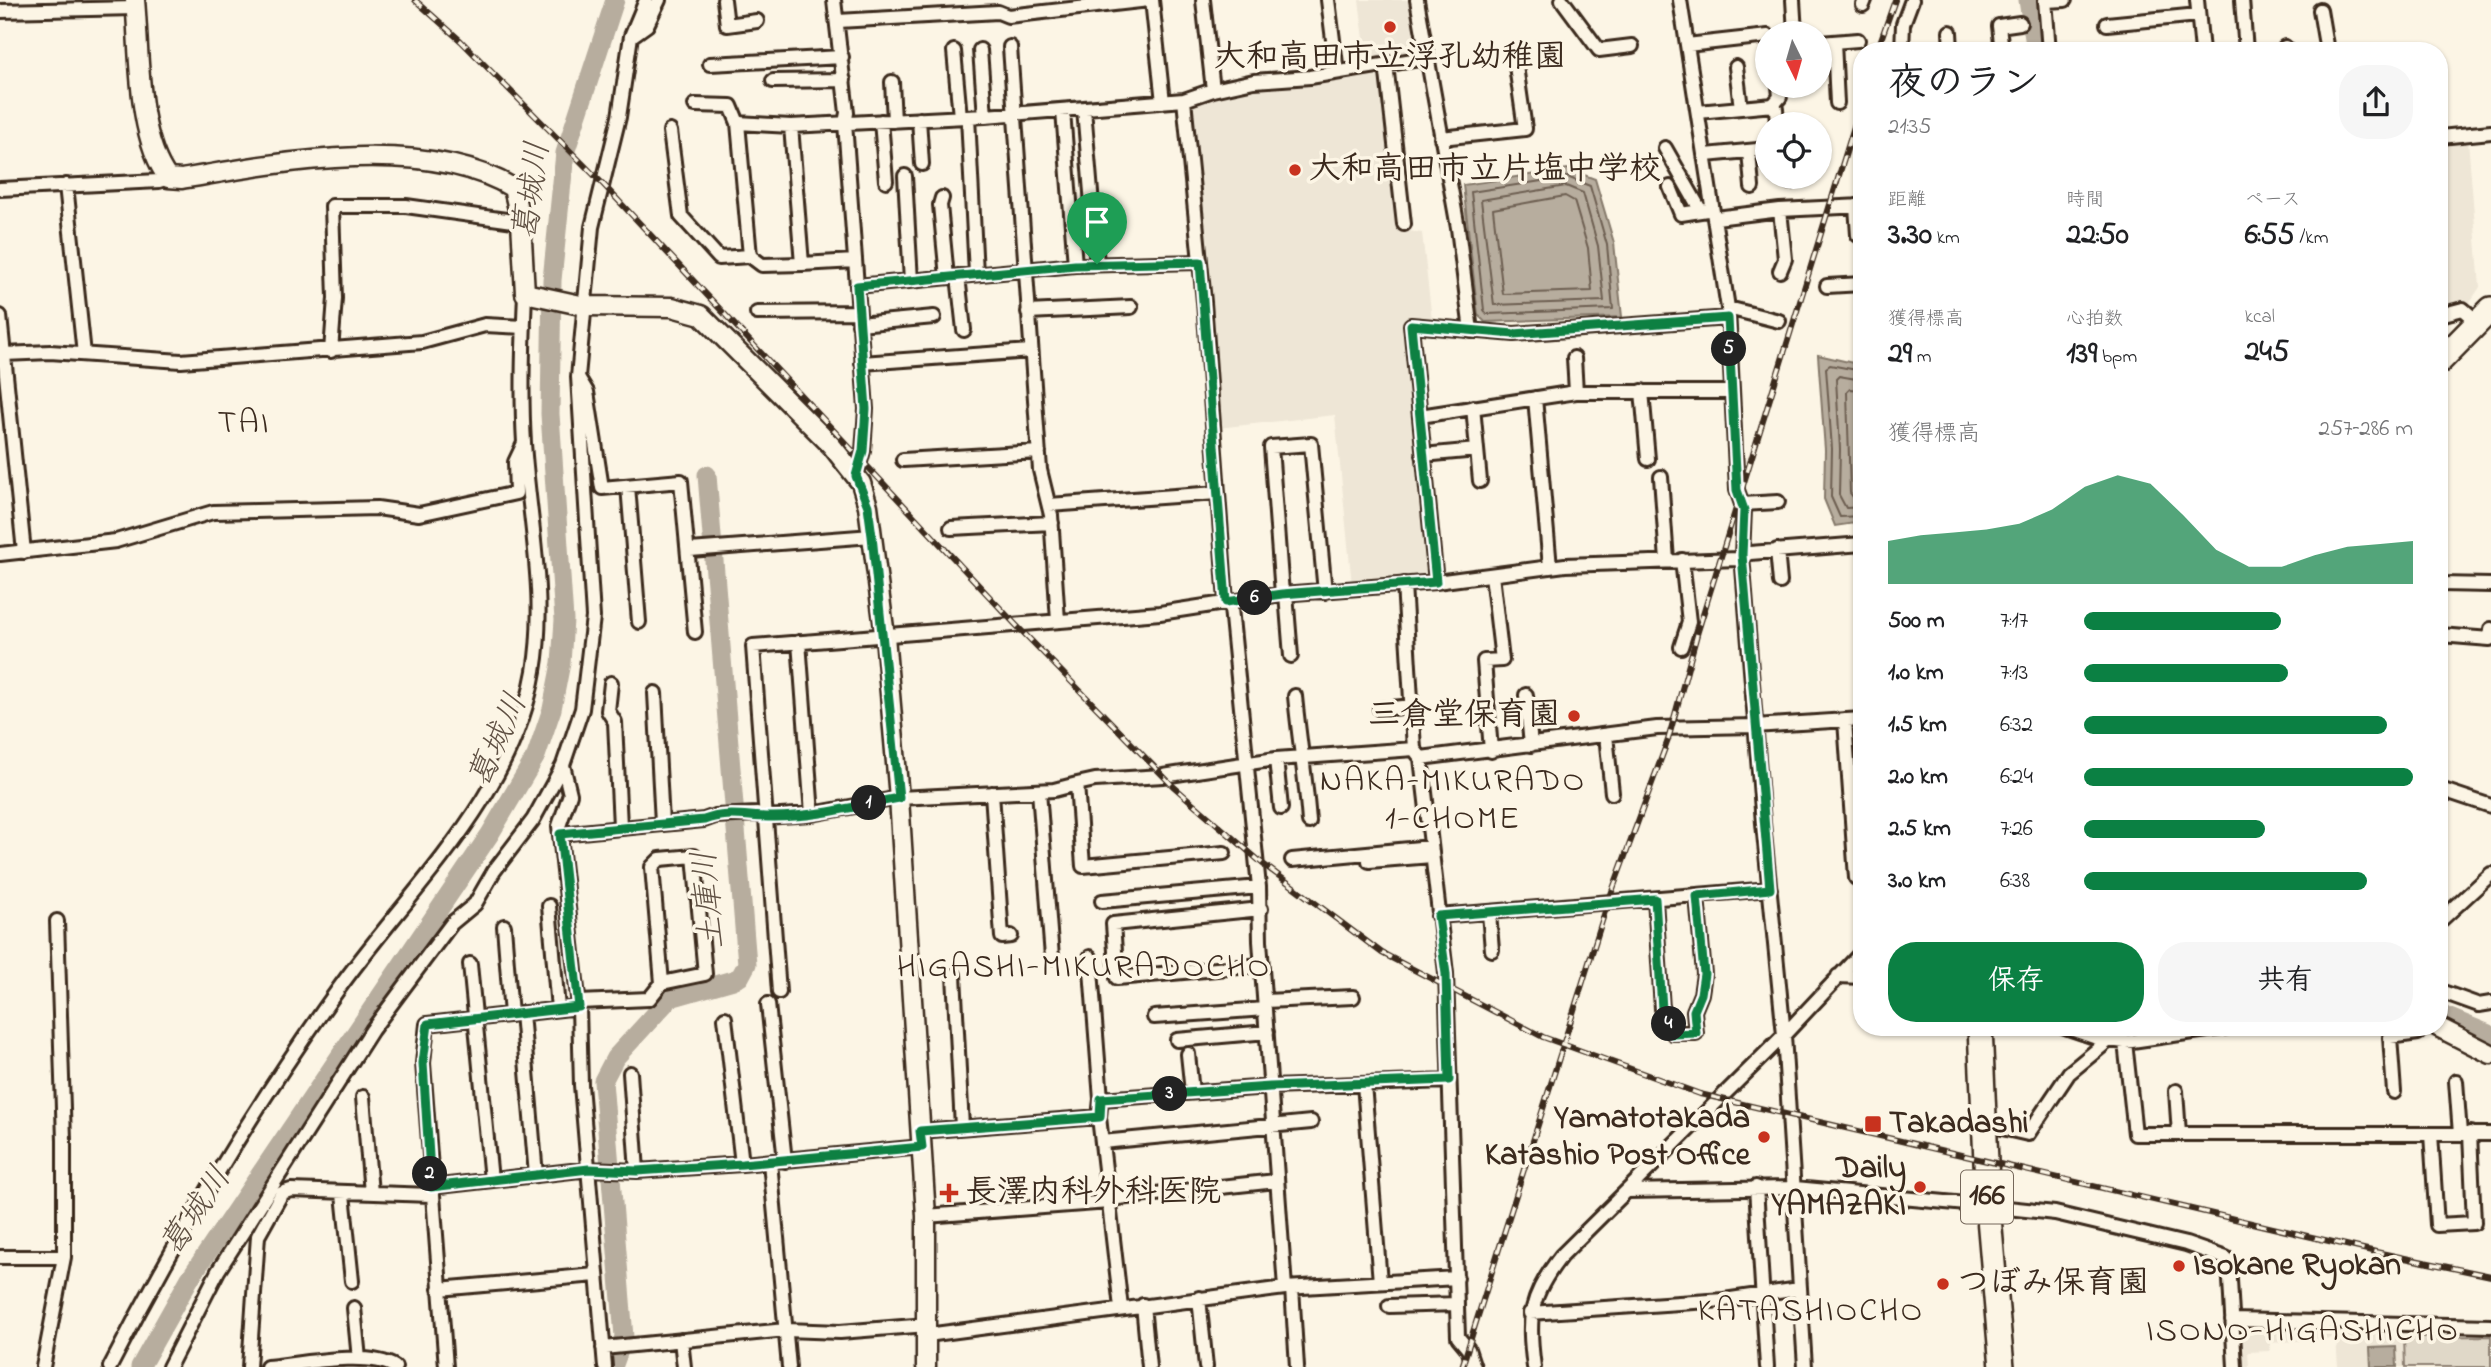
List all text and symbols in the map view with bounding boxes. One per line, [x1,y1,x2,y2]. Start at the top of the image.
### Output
marker: 大和高田市立浮孔幼稚園 [1382,19,1398,35]
north arrow [1755,21,1832,98]
map controls [1755,21,1832,189]
place label: 大和高田市立浮孔幼稚園 [1214,35,1566,82]
text: 夜のラン [1888,57,2040,113]
button: share [2339,65,2413,139]
text: 21:35 [1888,111,1931,144]
button: locate [1755,112,1832,189]
water label: 葛城川 [502,139,564,243]
place label: 大和高田市立片塩中学校 [1309,147,1661,194]
marker: 大和高田市立片塩中学校 [1287,162,1303,178]
text: 距離 [1888,187,1926,214]
text: 時間 [2066,187,2104,214]
text: ペース [2245,187,2301,214]
pin [1067,192,1127,264]
icon: arrive [1078,203,1116,241]
text: 3.30 [1888,214,1932,258]
text: 22:50 [2066,214,2129,258]
text: 6:55 [2245,214,2295,258]
text: km [1932,225,1960,252]
text: /km [2295,225,2328,252]
text: kcal [2245,304,2275,331]
text: 獲得標高 [1888,306,1964,333]
text: 心拍数 [2066,306,2123,333]
text: 245 [2245,331,2289,375]
pin: 5 [1712,332,1746,366]
text: 29 [1888,333,1912,377]
text: 139 [2066,333,2097,377]
text: 5 [1723,335,1734,362]
text: m [1912,344,1931,371]
text: bpm [2097,344,2137,371]
district label: TAI [218,400,271,448]
text: 257–286 m [2319,413,2413,446]
text: 獲得標高 [1888,418,1980,451]
pin: 6 [1238,580,1272,616]
text: 6 [1250,584,1259,611]
text: 500 m [1888,605,1945,638]
text: 7:17 [2000,605,2028,638]
text: 1.0 km [1888,657,1944,690]
text: 7:13 [2000,657,2028,690]
water label: 葛城川 [457,686,541,796]
place label: 三倉堂保育園 [1368,693,1560,740]
marker: 三倉堂保育園 [1566,708,1582,724]
text: 1.5 km [1888,709,1947,742]
text: 6:32 [2000,709,2033,742]
district label: NAKA-MIKURADO 1-CHOME [1320,758,1586,844]
text: 2.0 km [1888,761,1948,794]
text: 6:24 [2000,761,2033,794]
pin: 1 [852,786,886,820]
text: 1 [865,789,872,816]
text: 2.5 km [1888,813,1951,846]
text: 7:26 [2000,813,2033,846]
water label: 土庫川 [682,849,738,951]
text: 3.0 km [1888,865,1946,898]
text: 6:38 [2000,865,2030,898]
button: 保存 [1888,942,2144,1022]
button: 共有 [2158,942,2413,1022]
district label: HIGASHI-MIKURADOCHO [897,944,1271,992]
pin: 4 [1652,1006,1686,1042]
text: 4 [1665,1010,1672,1037]
pin: 3 [1152,1076,1188,1112]
text: 3 [1166,1080,1173,1107]
place label: Yamatotakada Katashio Post Office [1485,1096,1752,1180]
place label: Takadashi [1889,1101,2028,1148]
marker: Takadashi [1863,1114,1883,1134]
marker: Yamatotakada Katashio Post Office [1756,1129,1772,1145]
place label: Daily YAMAZAKI [1771,1146,1906,1230]
pin: 2 [412,1156,448,1192]
water label: 葛城川 [149,1158,245,1266]
text: 2 [425,1160,434,1187]
place label: 長澤内科外科医院 [965,1170,1221,1217]
road number: 166 [1961,1170,2013,1224]
marker: Daily YAMAZAKI [1912,1179,1928,1195]
marker: 長澤内科外科医院 [939,1183,959,1203]
place label: Isokane Ryokan [2193,1243,2401,1291]
marker: Isokane Ryokan [2171,1258,2187,1274]
place label: つぼみ保育園 [1957,1261,2149,1308]
marker: つぼみ保育園 [1935,1276,1951,1292]
district label: KATASHIOCHO [1698,1288,1924,1336]
district label: ISONO-HIGASHICHO [2146,1308,2460,1356]

